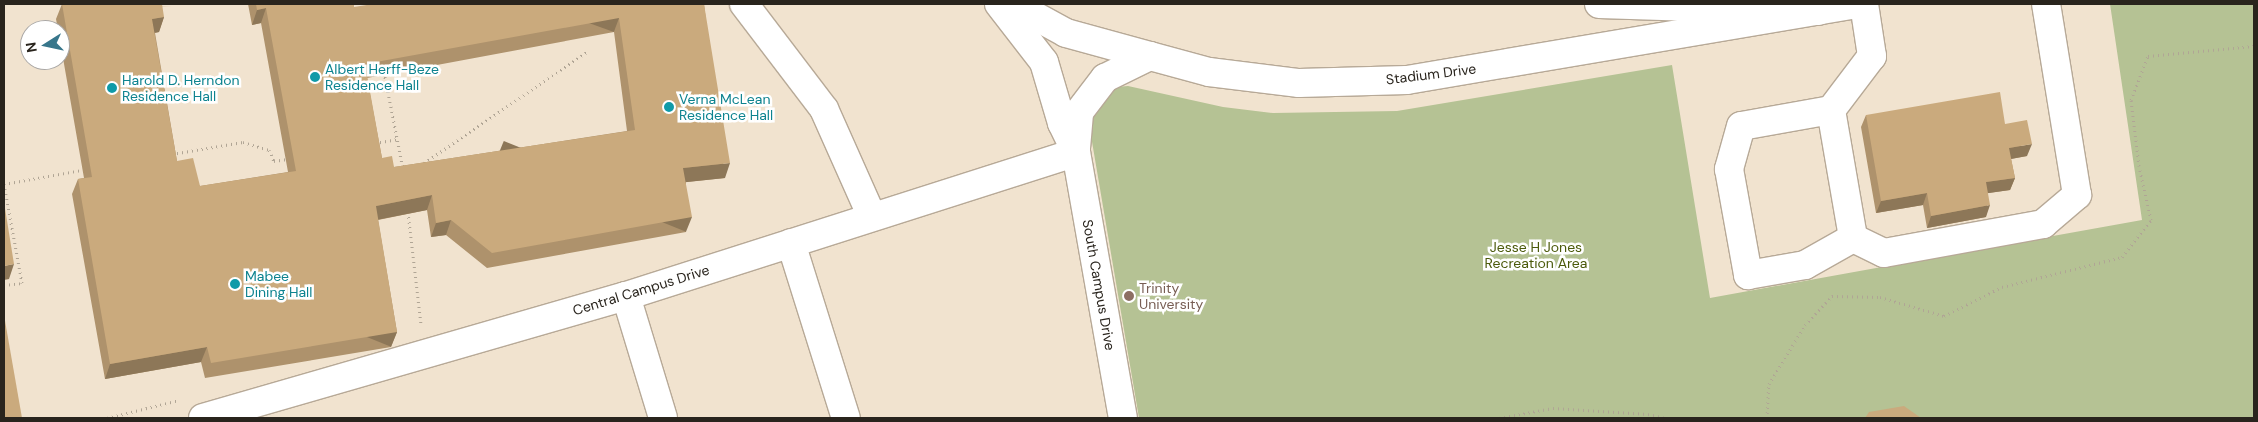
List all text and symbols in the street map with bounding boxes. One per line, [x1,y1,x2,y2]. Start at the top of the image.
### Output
north arrow [20,20,70,70]
text: N [21,41,41,54]
street label: Stadium Drive [1385,60,1477,88]
place label: Albert Herff-Beze Residence Hall [325,61,439,94]
marker: Albert Herff-Beze Residence Hall [309,71,321,83]
place label: Harold D. Herndon Residence Hall [122,72,240,104]
marker: Harold D. Herndon Residence Hall [106,82,118,94]
place label: Verna McLean Residence Hall [679,91,773,124]
marker: Verna McLean Residence Hall [663,101,675,113]
street label: South Campus Drive [1079,218,1119,352]
park label: Jesse H Jones Recreation Area [1485,239,1587,272]
street label: Central Campus Drive [571,261,711,319]
place label: Mabee Dining Hall [245,268,312,300]
marker: Mabee Dining Hall [229,278,241,290]
place label: Trinity University [1139,280,1203,312]
marker: Trinity University [1123,290,1135,302]

